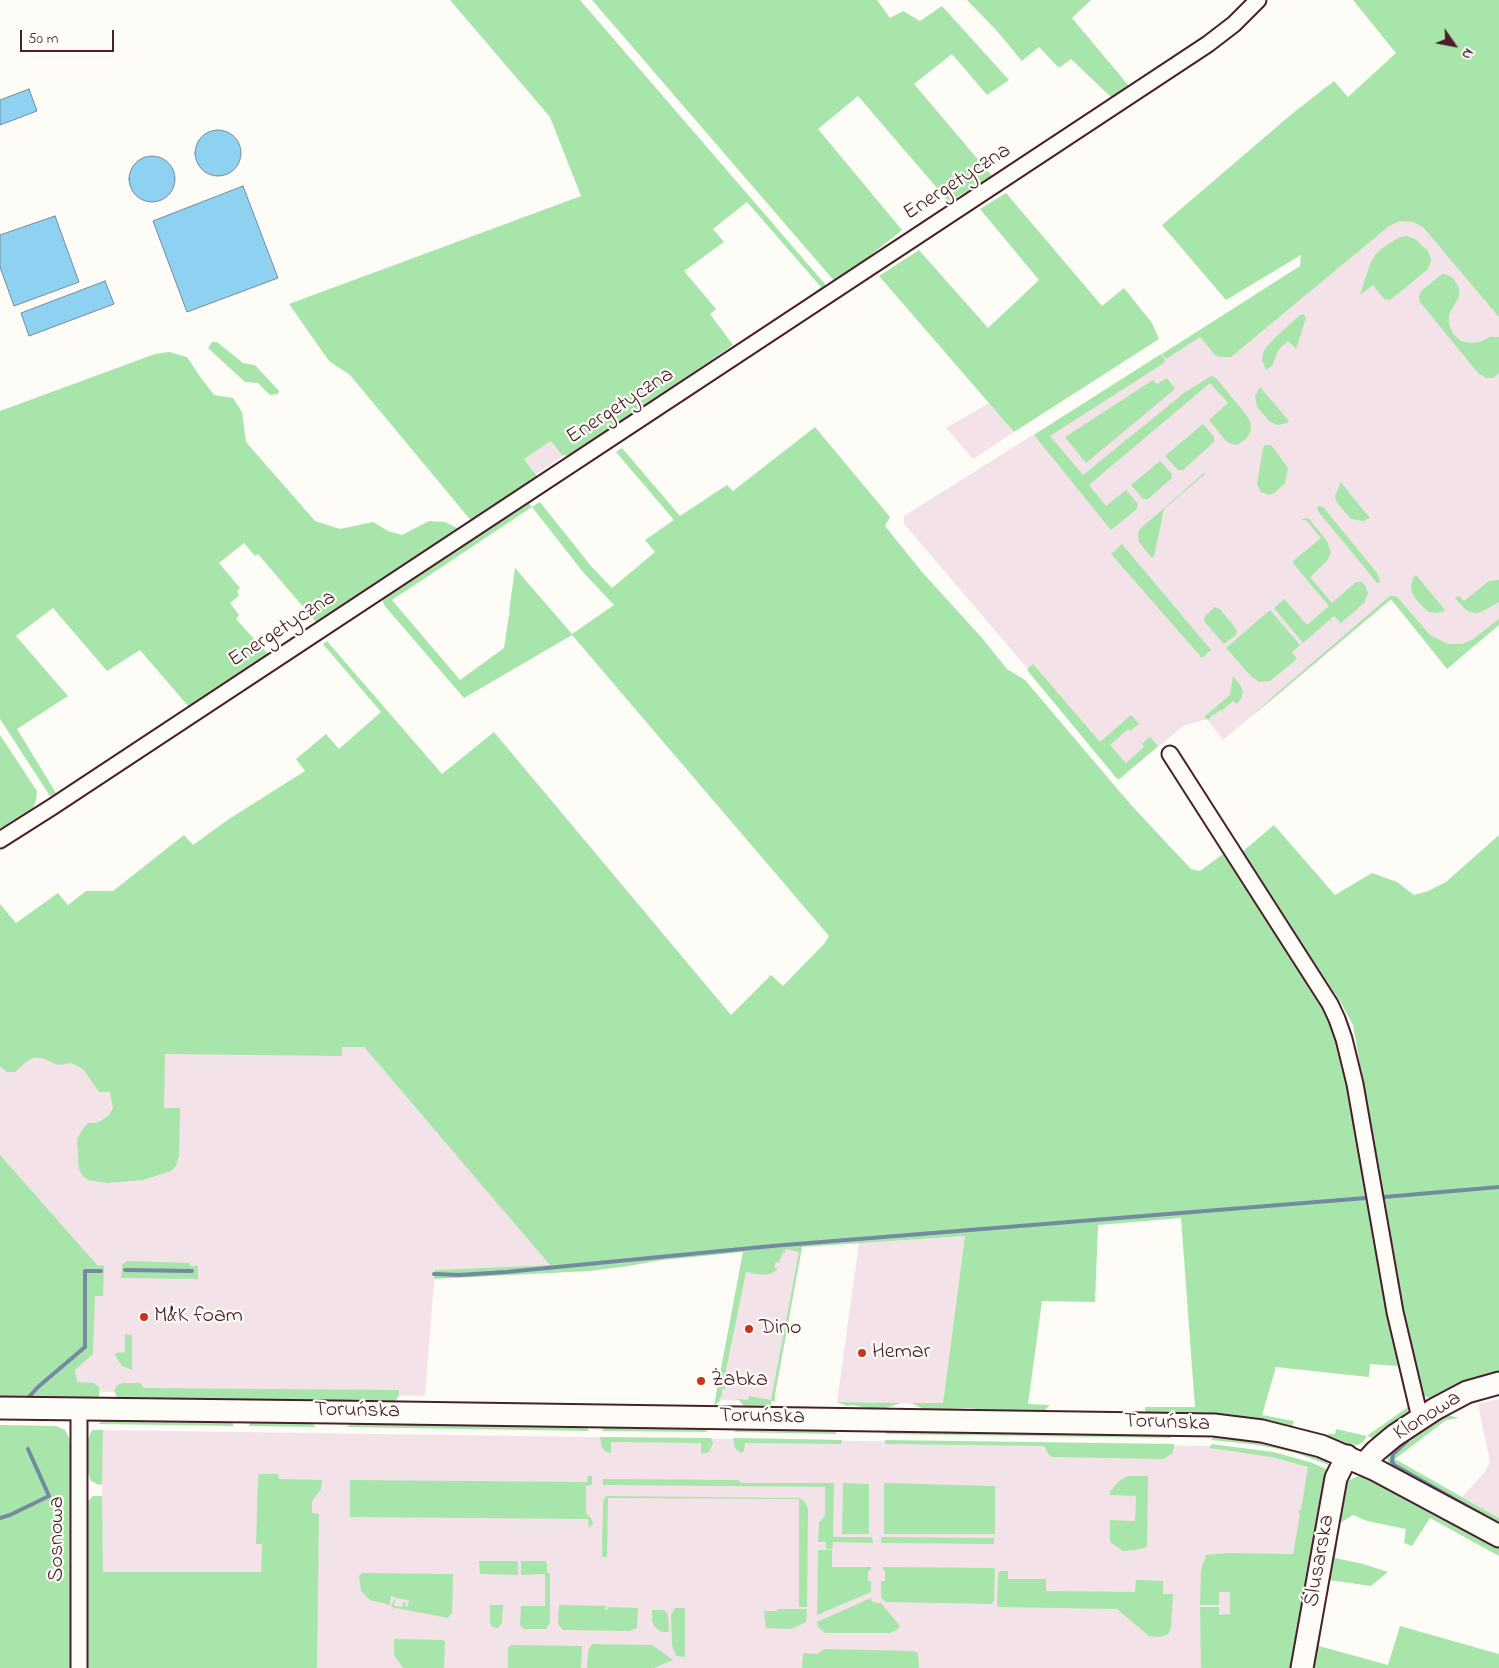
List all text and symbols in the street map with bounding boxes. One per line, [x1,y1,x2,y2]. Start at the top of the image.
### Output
scale bar [22,20,116,52]
north arrow [1429,20,1479,70]
text: 50 m [28,28,58,50]
text: N [1456,44,1478,63]
street label: Energetyczna [899,139,1017,227]
street label: Energetyczna [562,363,680,451]
street label: Energetyczna [224,586,342,674]
place label: M&K foam [154,1304,243,1330]
marker: M&K foam [138,1311,150,1323]
place label: Dino [759,1316,801,1342]
marker: Dino [743,1323,755,1335]
place label: Hemar [872,1340,930,1366]
marker: Hemar [856,1347,868,1359]
place label: Żabka [711,1368,768,1394]
marker: Żabka [695,1375,707,1387]
street label: Klonowa [1389,1386,1467,1448]
street label: Toruńska [314,1398,400,1426]
street label: Toruńska [719,1404,805,1432]
street label: Toruńska [1124,1409,1210,1439]
street label: Sosnowa [45,1496,71,1582]
street label: Ślusarska [1300,1513,1342,1609]

